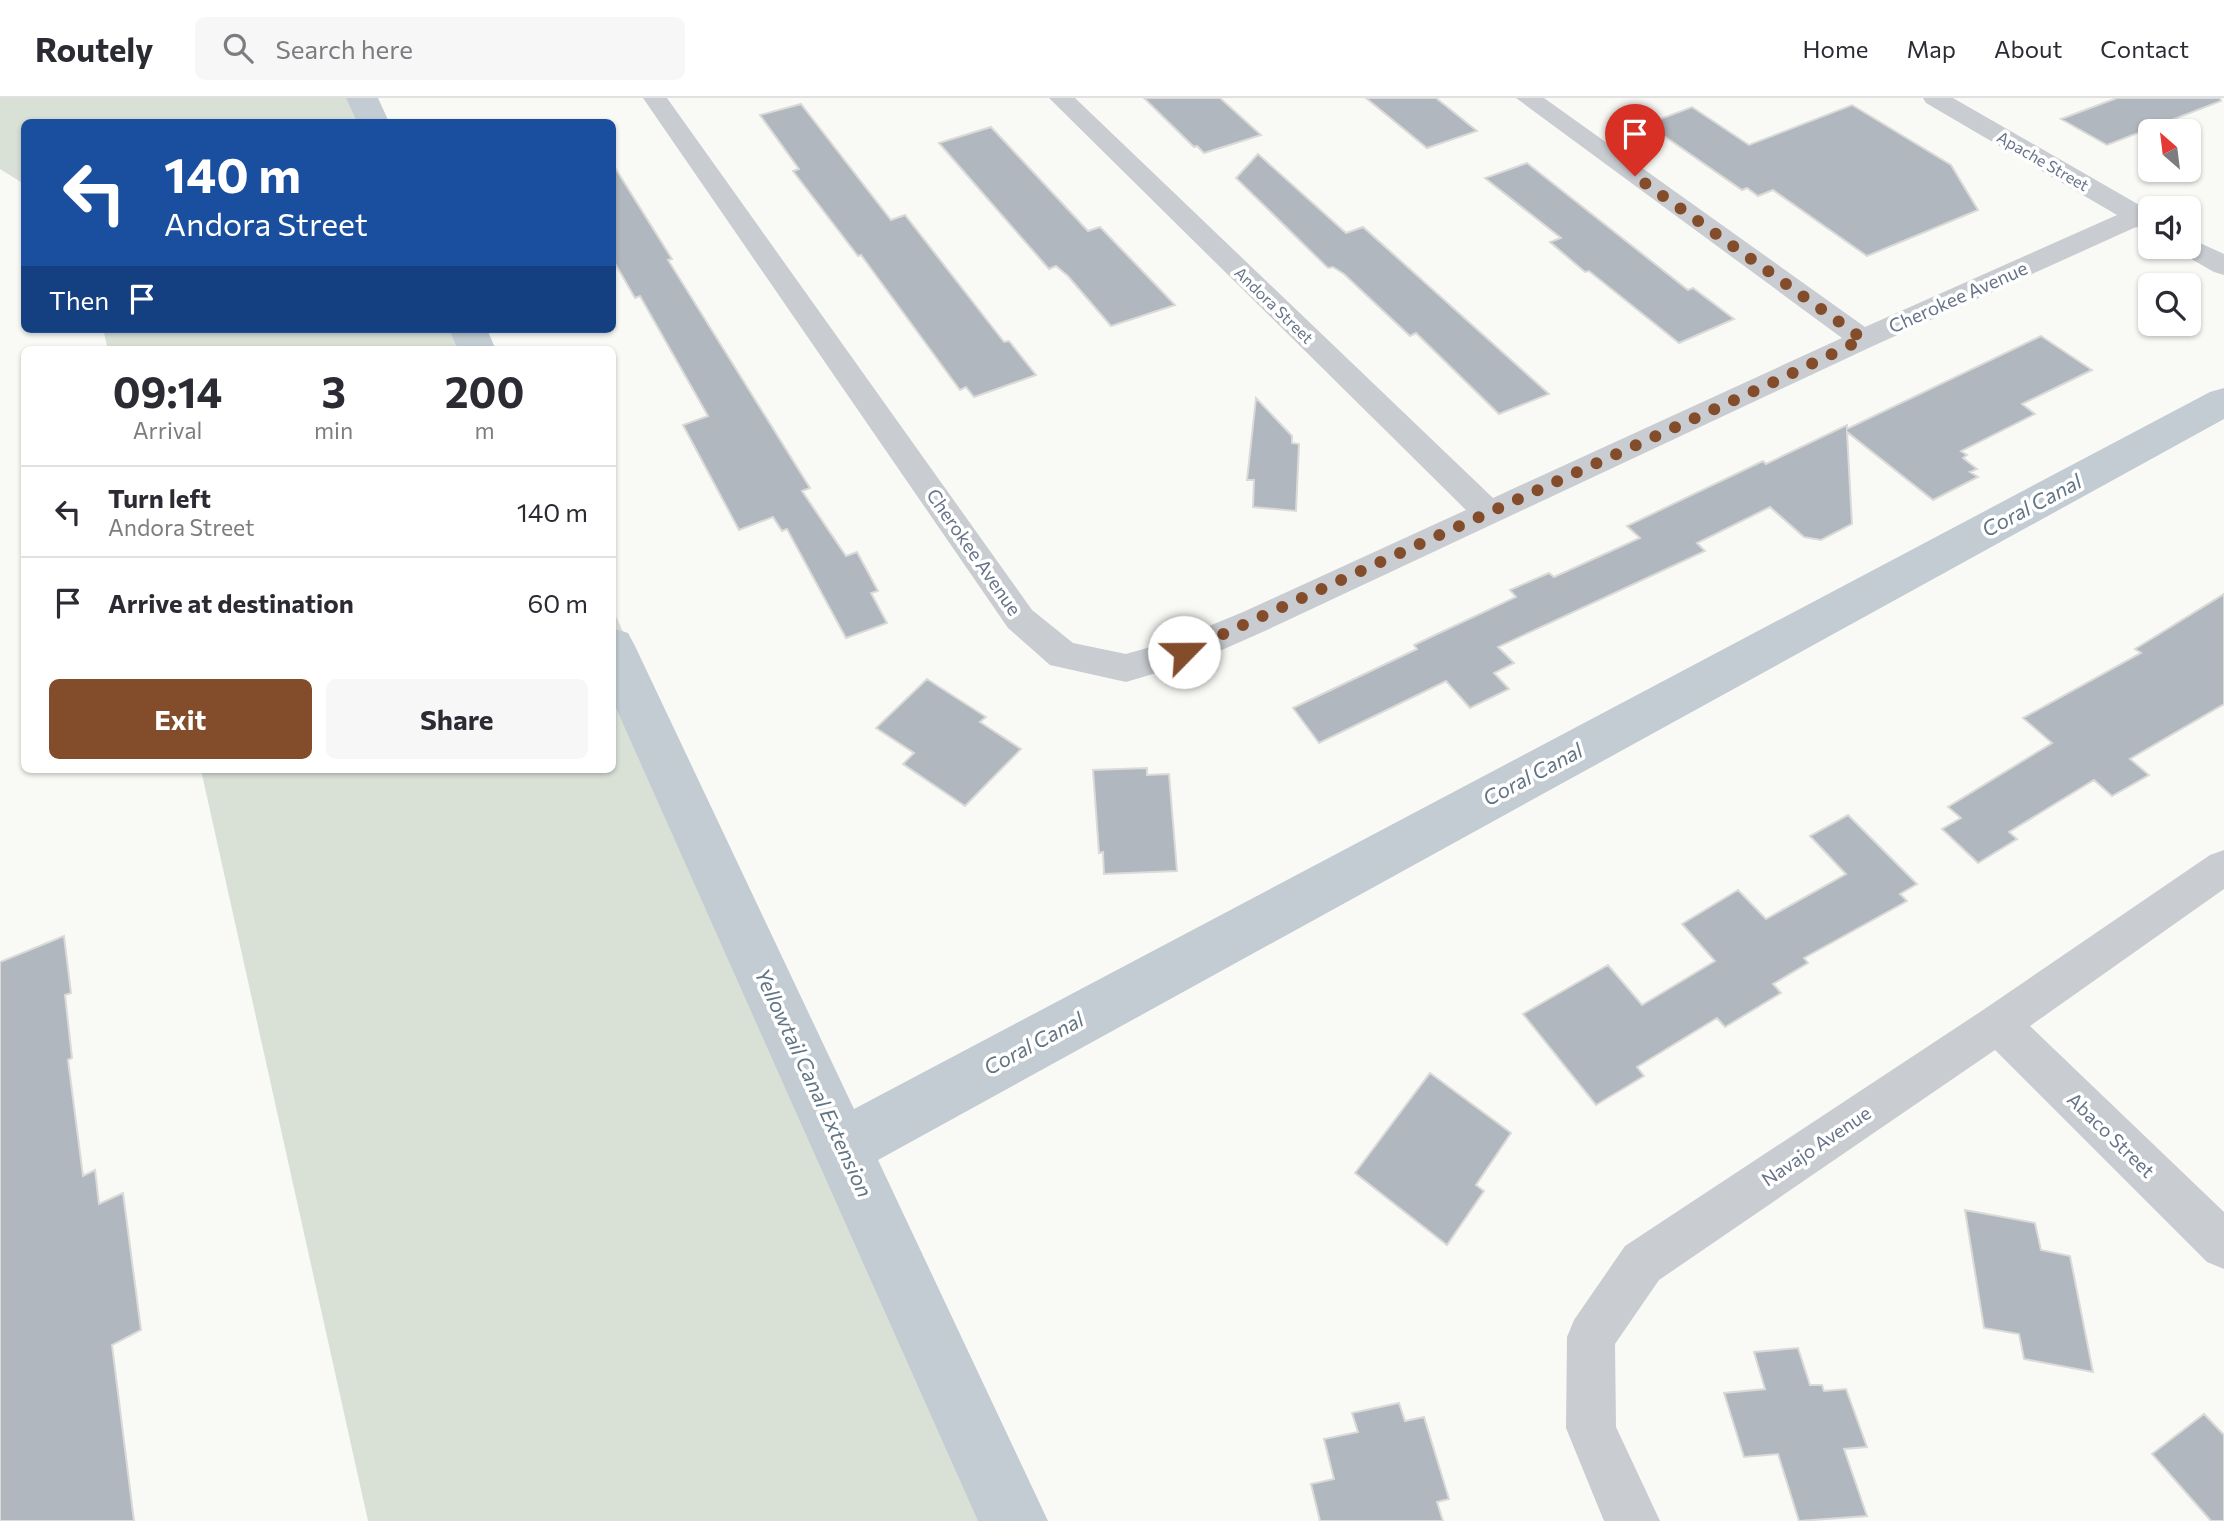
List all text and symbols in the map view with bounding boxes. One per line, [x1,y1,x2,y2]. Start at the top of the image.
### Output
search box [195,17,685,80]
text: Routely [35,28,153,69]
icon: search [219,29,257,67]
text: Search here [275,33,413,64]
text: Home [1803,34,1869,63]
text: Map [1907,34,1956,63]
text: About [1994,34,2062,63]
text: Contact [2100,34,2189,63]
pin [1605,104,1665,176]
icon: arrive [1616,115,1654,153]
north arrow [2138,119,2202,182]
map controls [2138,119,2201,336]
street label: Apache Street [1994,127,2093,195]
text: 140 m [164,143,301,203]
icon: left [49,147,140,238]
button: sound [2138,196,2201,259]
text: Andora Street [164,203,368,243]
street label: Cherokee Avenue [1885,256,2031,337]
street label: Andora Street [1231,262,1318,347]
button: search [2138,273,2201,336]
icon: arrive [123,280,161,318]
text: Then [49,284,109,315]
text: 09:14 [113,365,222,417]
text: 3 [321,365,346,417]
text: 200 [445,365,524,417]
text: Arrival [133,416,202,444]
text: min [314,416,353,444]
text: m [475,416,495,444]
water label: Coral Canal [1977,468,2086,541]
text: Turn left [108,482,211,513]
street label: Cherokee Avenue [922,484,1027,620]
icon: left [49,493,87,531]
text: 140 m [517,496,588,527]
text: Andora Street [108,513,254,541]
icon: arrive [49,584,87,622]
text: Arrive at destination [108,587,354,618]
text: 60 m [528,587,588,618]
position arrow [1147,615,1221,689]
button: Exit [49,679,312,759]
button: Share [326,679,588,759]
water label: Coral Canal [1478,737,1587,810]
water label: Yellowtail Canal Extension [750,964,878,1201]
water label: Coral Canal [979,1006,1088,1079]
street label: Abaco Street [2063,1087,2160,1182]
street label: Navajo Avenue [1757,1101,1875,1191]

